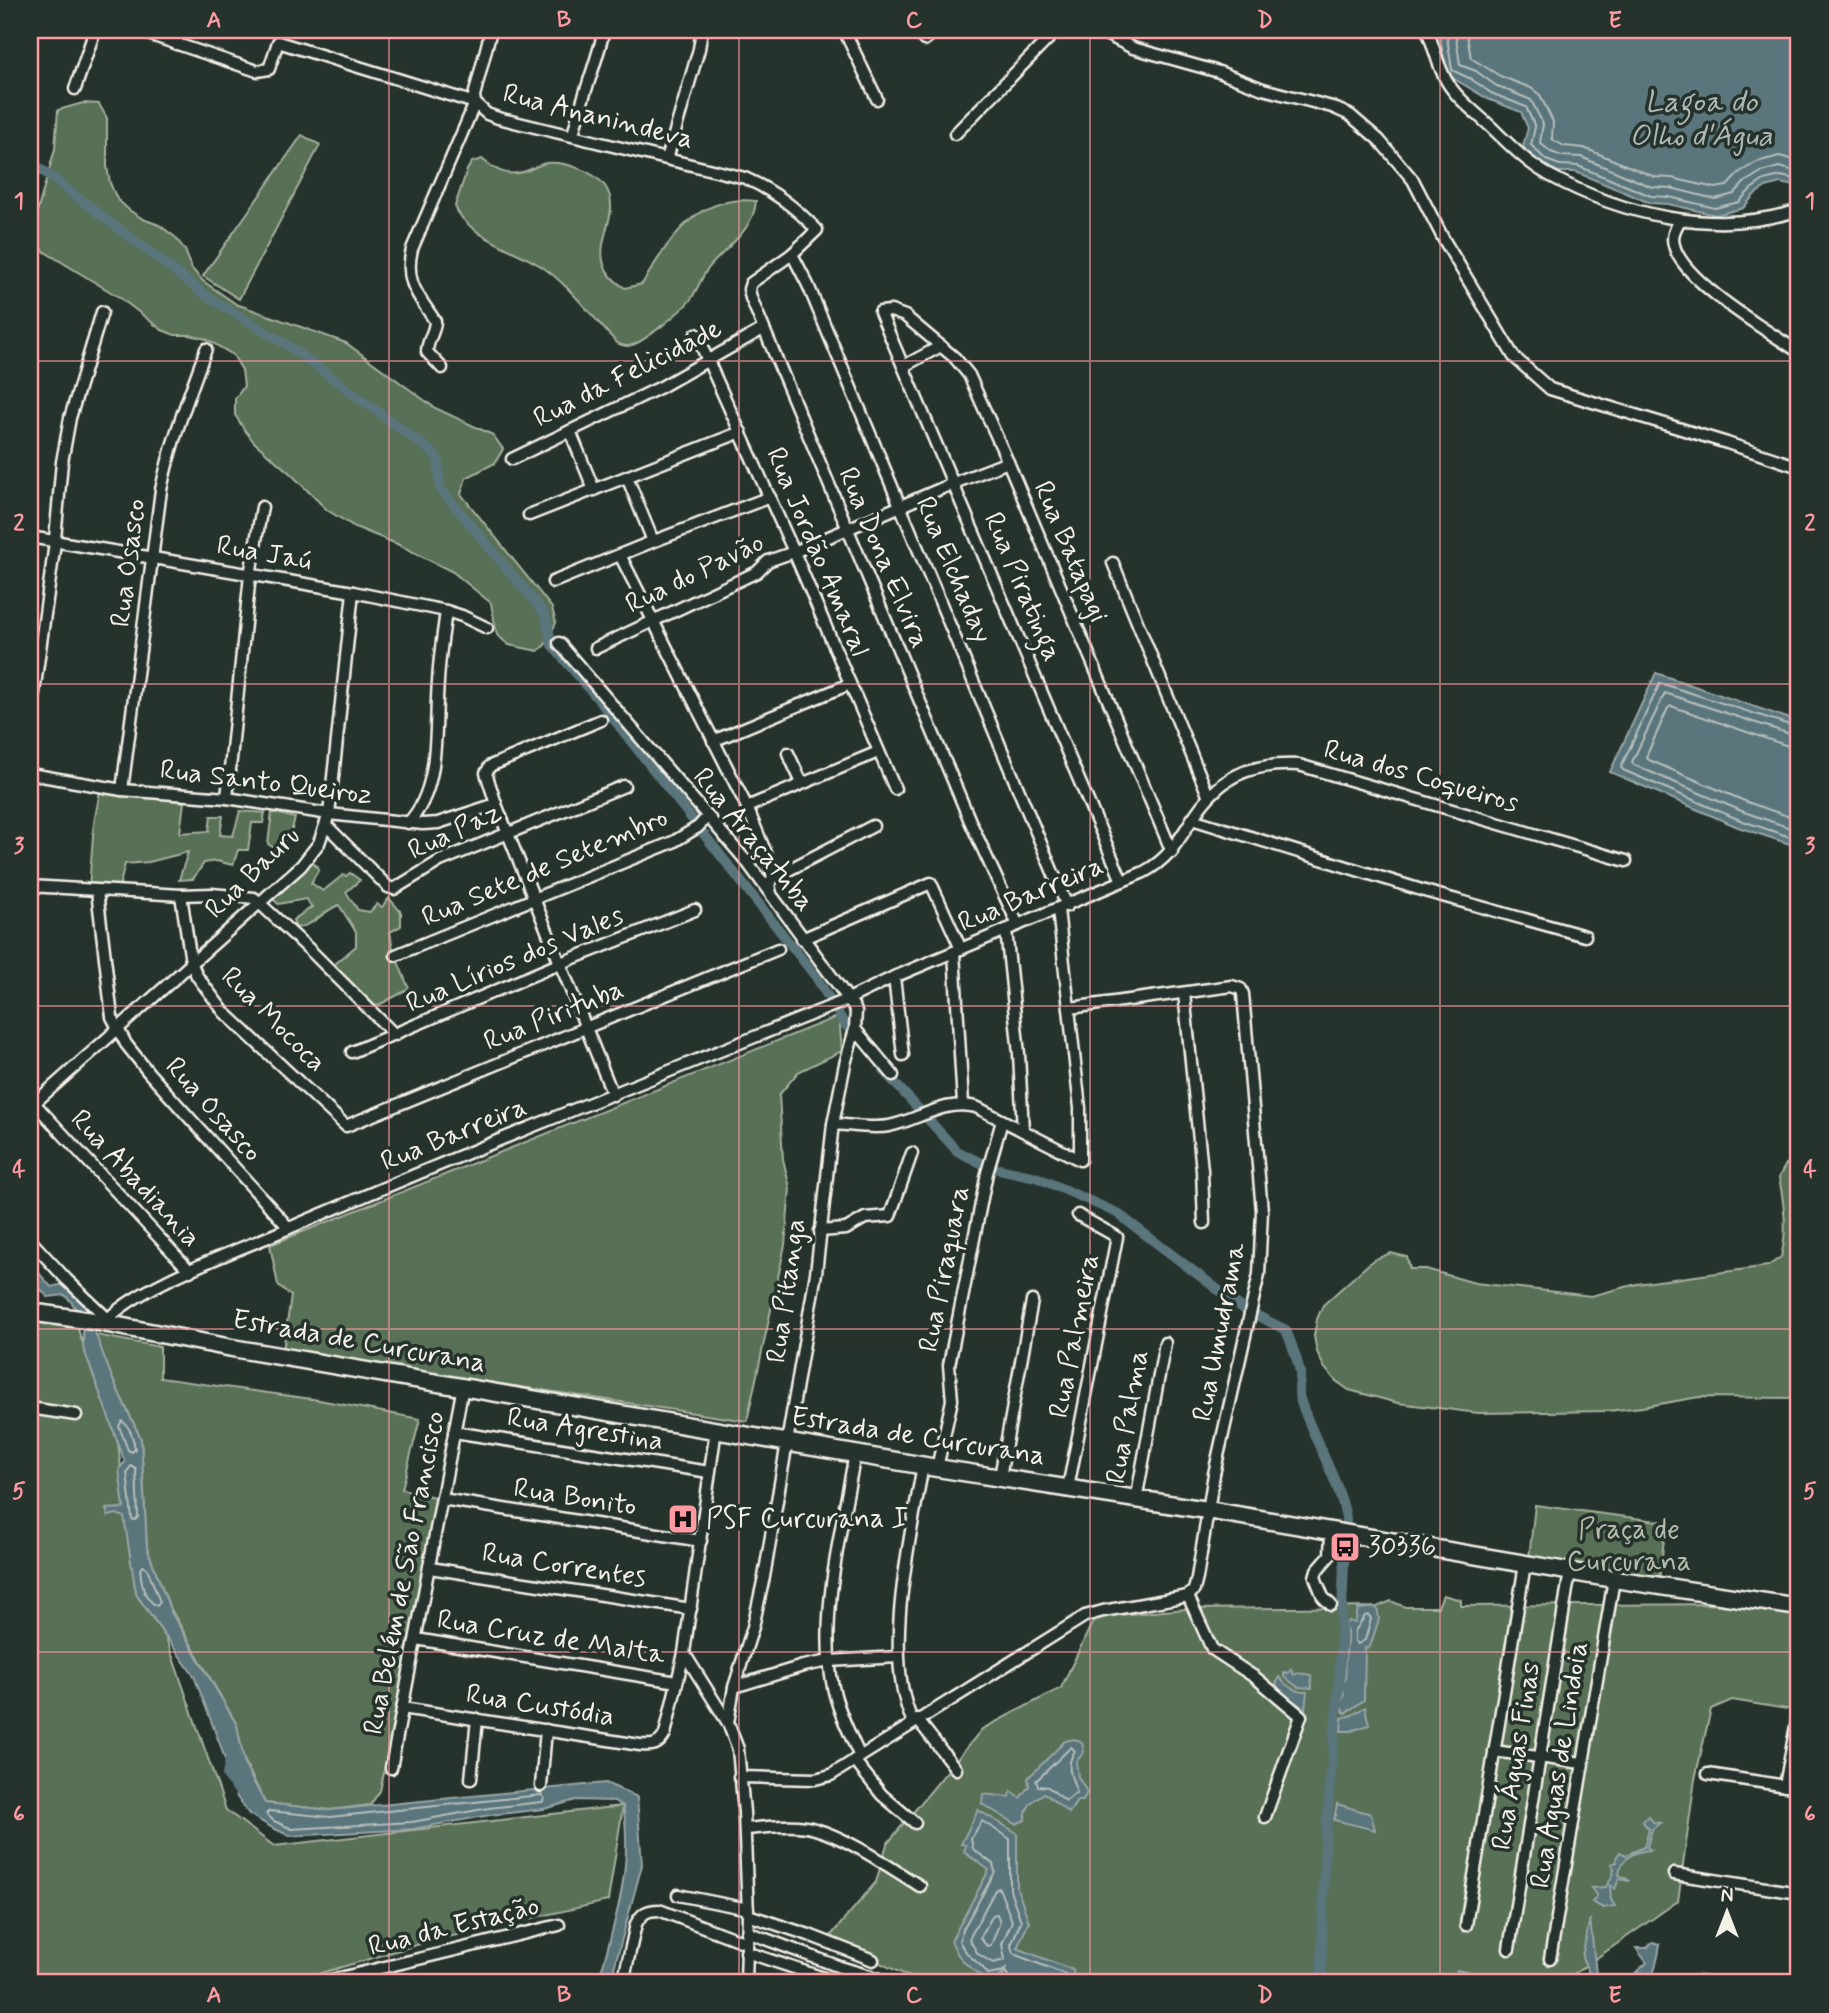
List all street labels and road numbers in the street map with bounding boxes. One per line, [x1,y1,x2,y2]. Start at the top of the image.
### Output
street label: Rua Ananindeva [499,75,697,159]
street label: Rua da Felicidade [528,311,728,437]
street label: Rua Jordão Amaral [756,442,878,662]
street label: Rua Dona Elvira [828,462,938,654]
street label: Rua Batapagi [1024,476,1116,628]
street label: Rua Elchaday [906,491,1000,649]
street label: Rua Osasco [103,497,155,629]
street label: Rua Piratinga [971,507,1070,668]
street label: Rua do Pavão [620,525,770,623]
street label: Rua Jaú [214,527,314,581]
street label: Rua dos Coqueiros [1319,732,1523,822]
street label: Rua Santo Queiroz [158,752,374,814]
street label: Rua Araçatuba [684,760,822,920]
street label: Rua Paz [402,794,508,870]
street label: Rua Sete de Setembro [416,799,674,937]
street label: Rua Bauru [197,818,309,928]
street label: Rua Barreira [953,848,1109,942]
street label: Rua Lírios dos Vales [401,897,629,1023]
street label: Rua Mococa [212,959,334,1081]
street label: Rua Pirituba [479,971,629,1061]
street label: Rua Osasco [156,1050,270,1170]
street label: Rua Barreira [375,1089,533,1181]
street label: Rua Abadiania [62,1102,208,1256]
street label: Rua Piraquara [911,1183,979,1355]
street label: Rua Pitanga [759,1216,815,1366]
street label: Rua Umudrama [1185,1239,1255,1425]
street label: Rua Palmeira [1041,1251,1109,1421]
street label: Estrada de Curcurana [229,1301,489,1383]
street label: Rua Palma [1098,1347,1158,1487]
street label: Rua Agrestina [504,1399,666,1461]
street label: Estrada de Curcurana [788,1399,1048,1475]
street label: Rua Belém de São Francisco [355,1408,455,1738]
street label: Rua Bonito [511,1470,639,1526]
street label: Rua Correntes [479,1535,649,1597]
street label: Rua Cruz de Malta [434,1602,668,1674]
street label: Rua Aguas de Lindoia [1522,1639,1598,1891]
street label: Rua Águas Finas [1483,1659,1550,1853]
street label: Rua Custódia [463,1676,617,1736]
street label: Rua da Estação [365,1888,543,1966]

